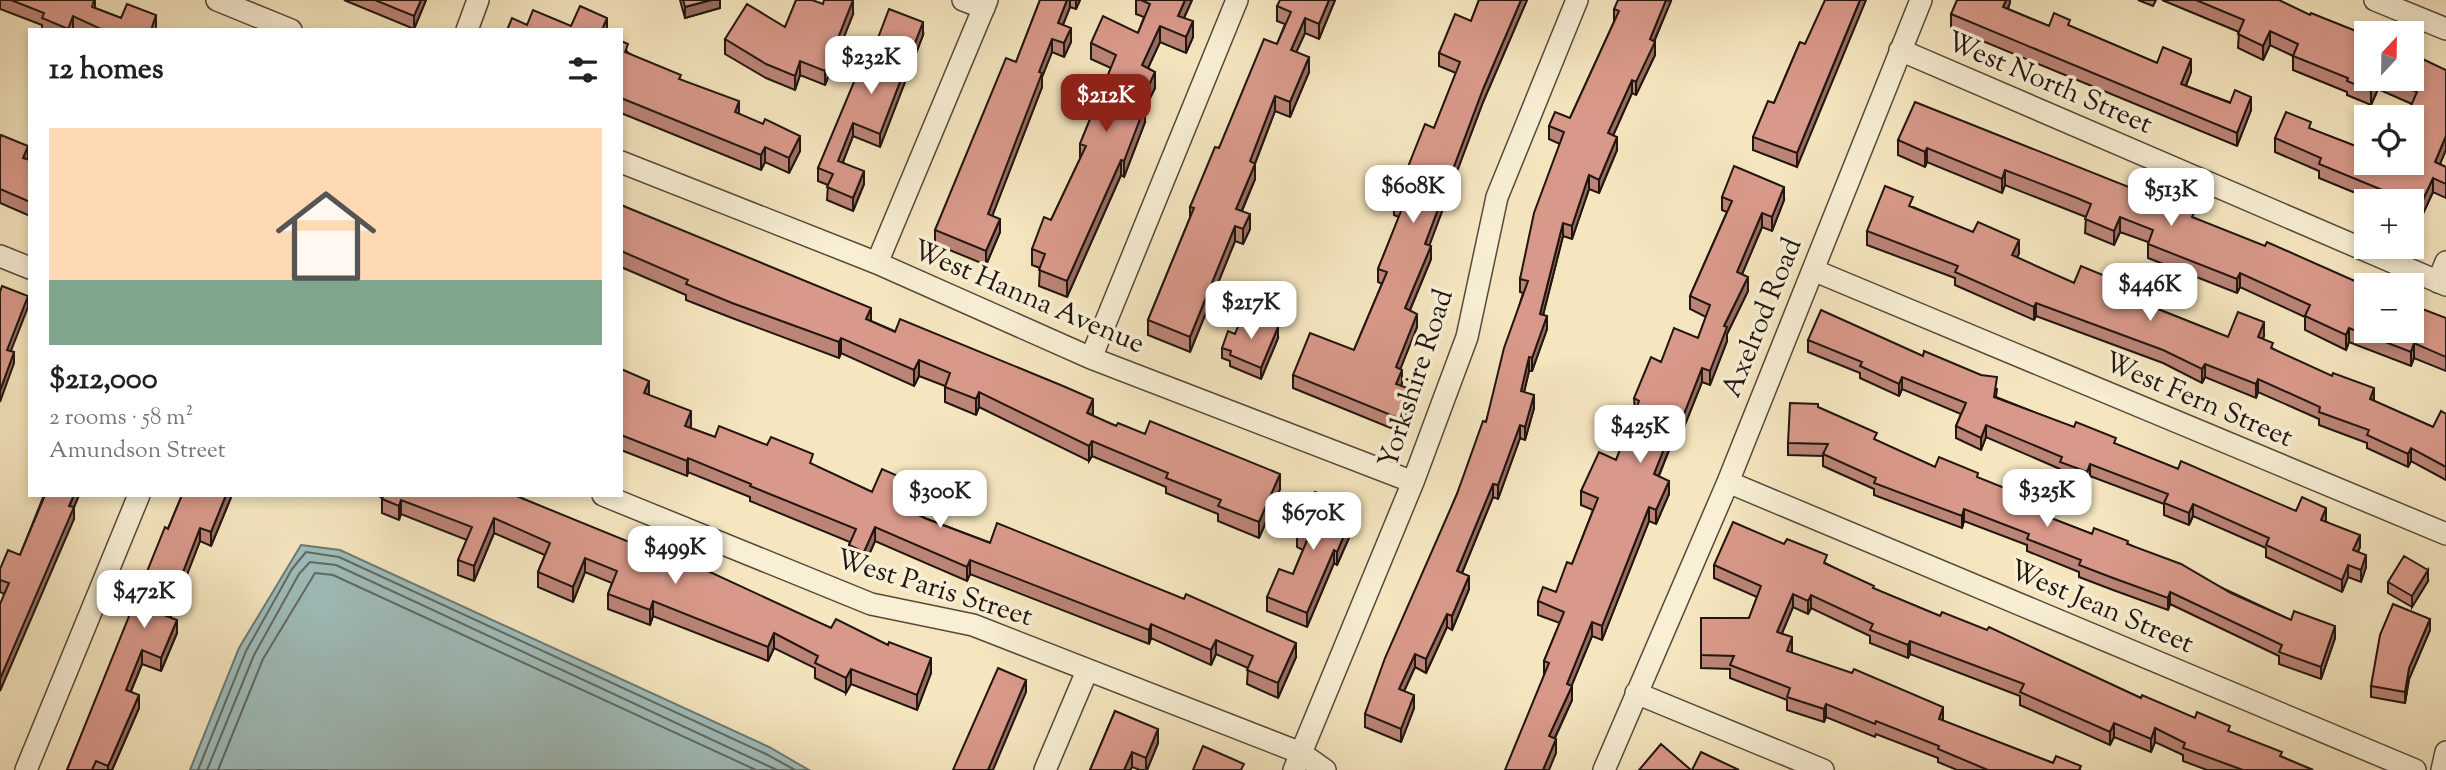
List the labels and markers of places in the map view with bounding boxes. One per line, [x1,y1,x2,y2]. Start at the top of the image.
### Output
pin: $232K [822,36,920,96]
pin: $212K [1057,74,1155,134]
pin: $608K [1364,166,1462,225]
pin: $513K [2122,168,2220,228]
pin: $446K [2101,264,2199,323]
pin: $217K [1202,282,1300,341]
pin: $425K [1591,406,1689,465]
pin: $300K [891,470,989,530]
pin: $325K [1998,470,2096,529]
pin: $670K [1264,492,1362,552]
pin: $499K [626,526,724,586]
pin: $472K [95,570,193,630]

